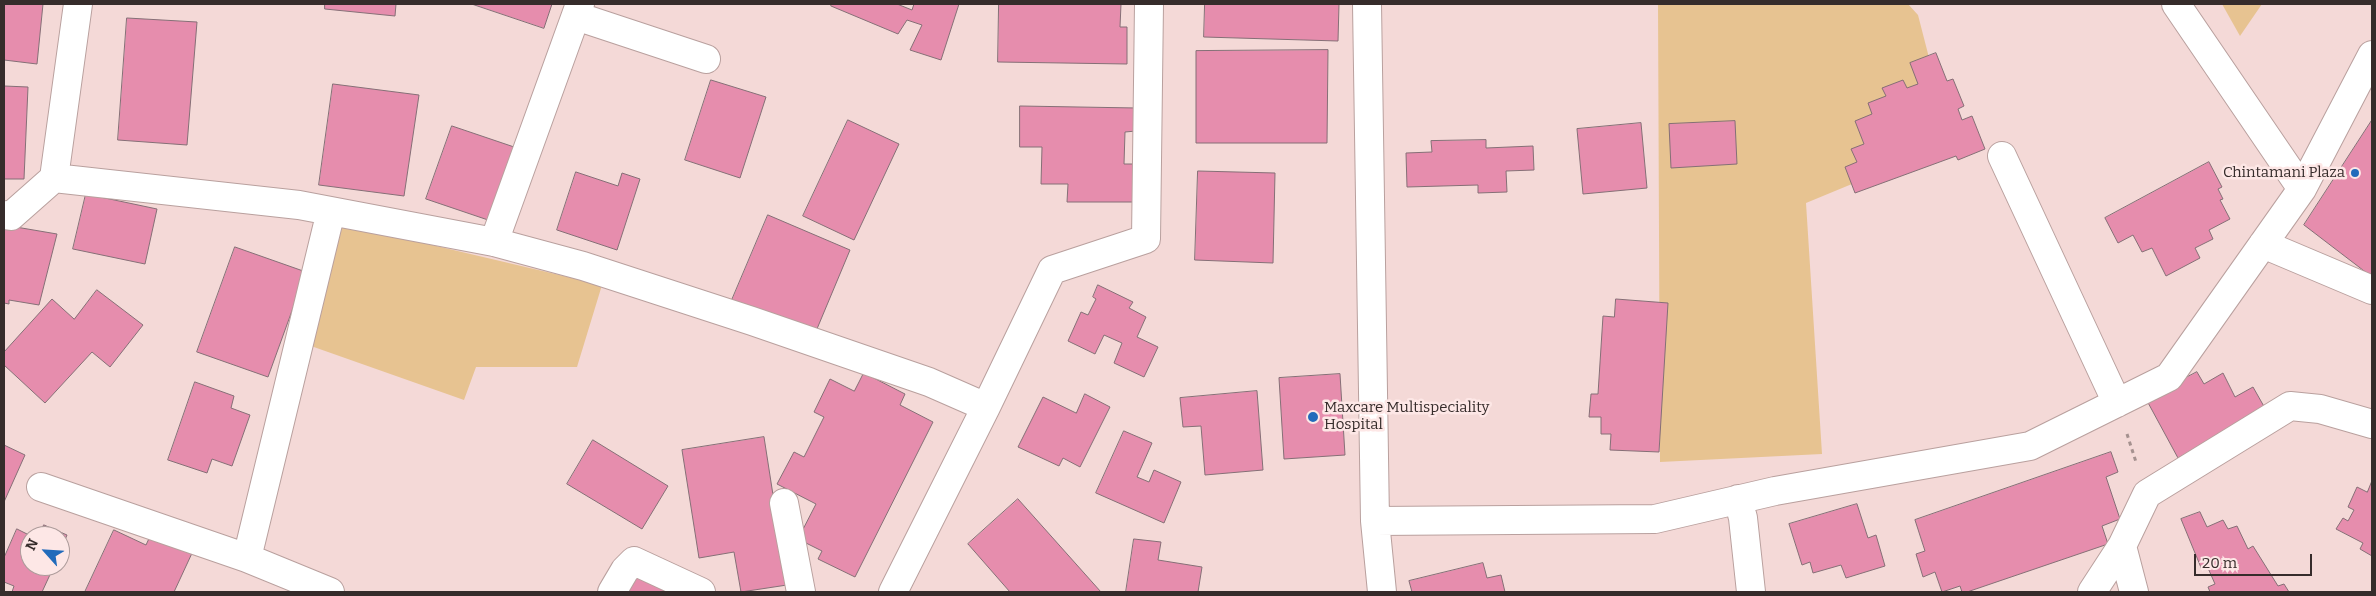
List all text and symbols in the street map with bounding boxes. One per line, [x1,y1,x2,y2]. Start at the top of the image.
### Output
place label: Chintamani Plaza [2223,164,2345,182]
marker: Chintamani Plaza [2349,167,2361,179]
place label: Maxcare Multispeciality Hospital [1324,399,1489,434]
marker: Maxcare Multispeciality Hospital [1306,410,1320,424]
north arrow [20,526,70,576]
text: N [22,536,42,553]
scale bar [2196,544,2314,576]
text: 20 m [2202,554,2237,572]

